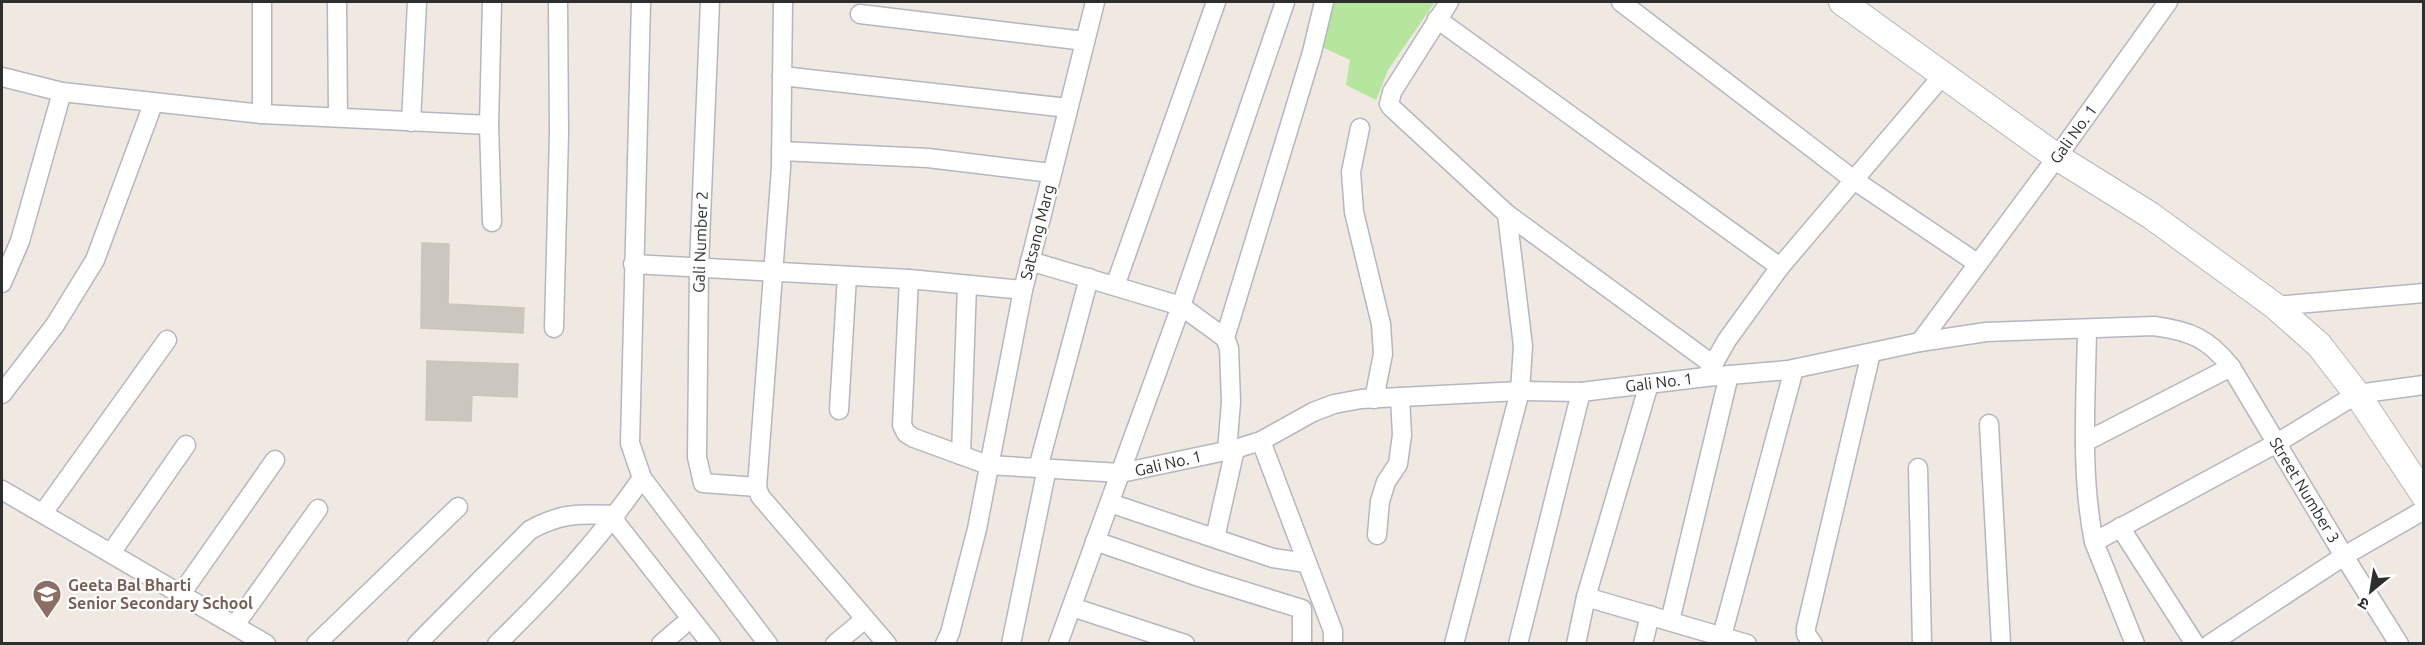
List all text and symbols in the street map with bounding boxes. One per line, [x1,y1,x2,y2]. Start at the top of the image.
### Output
street label: Gali No. 1 [2046,101,2100,167]
street label: Satsang Marg [1016,183,1058,281]
street label: Gali Number 2 [689,191,711,293]
street label: Gali No. 1 [1624,369,1694,395]
street label: Street Number 3 [2266,434,2344,546]
street label: Gali No. 1 [1133,447,1203,479]
north arrow [2341,561,2401,621]
place label: Geeta Bal Bharti Senior Secondary School [68,576,253,612]
school or university icon: Geeta Bal Bharti Senior Secondary School [31,578,63,620]
text: उ [2354,594,2372,614]

